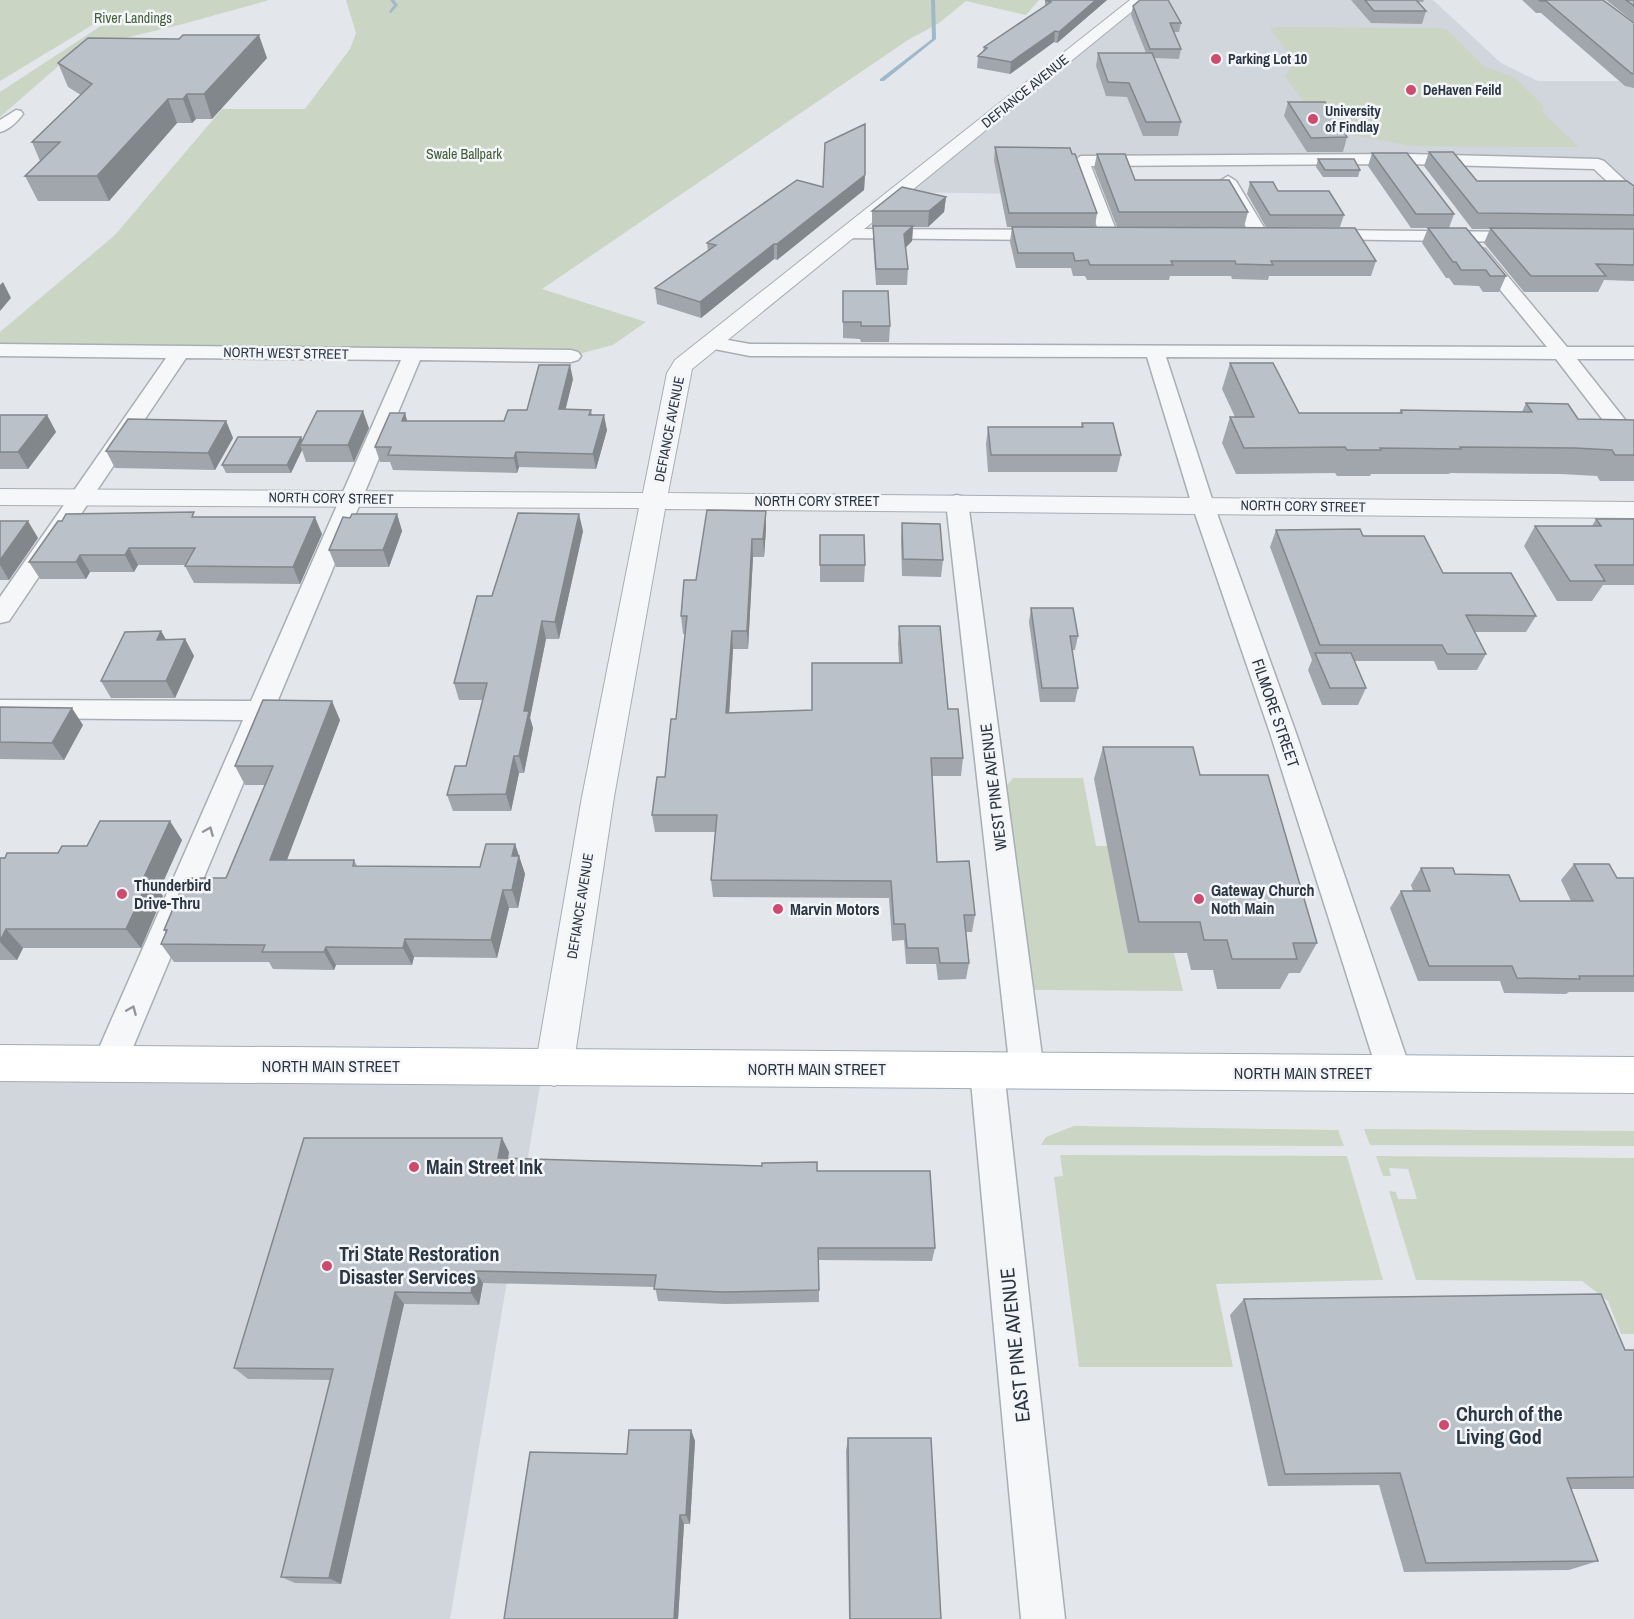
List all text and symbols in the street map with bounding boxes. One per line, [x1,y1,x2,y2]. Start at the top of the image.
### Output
park label: River Landings [94,9,172,27]
street label: DEFIANCE AVENUE [978,50,1072,132]
place label: Parking Lot 10 [1228,50,1307,68]
marker: Parking Lot 10 [1209,52,1223,66]
place label: DeHaven Feild [1423,81,1502,99]
marker: DeHaven Feild [1404,83,1418,97]
place label: University of Findlay [1325,102,1381,136]
marker: University of Findlay [1306,112,1320,126]
park label: Swale Ballpark [426,145,502,163]
street label: NORTH WEST STREET [223,343,349,363]
street label: DEFIANCE AVENUE [650,375,688,483]
street label: NORTH CORY STREET [268,488,394,508]
street label: NORTH CORY STREET [754,492,880,510]
street label: NORTH CORY STREET [1240,496,1366,516]
street label: FILMORE STREET [1247,656,1305,770]
street label: WEST PINE AVENUE [974,722,1012,852]
one-way arrow [202,827,214,838]
street label: DEFIANCE AVENUE [563,852,597,960]
place label: Thunderbird Drive-Thru [134,874,211,914]
place label: Gateway Church Noth Main [1211,879,1315,919]
marker: Thunderbird Drive-Thru [115,887,129,901]
marker: Gateway Church Noth Main [1192,892,1206,906]
place label: Marvin Motors [790,898,880,920]
marker: Marvin Motors [771,902,785,916]
one-way arrow [125,1005,137,1016]
street label: NORTH MAIN STREET [262,1055,400,1077]
street label: NORTH MAIN STREET [748,1058,886,1080]
street label: NORTH MAIN STREET [1234,1062,1372,1084]
place label: Main Street Ink [426,1153,544,1180]
marker: Main Street Ink [407,1160,421,1174]
place label: Tri State Restoration Disaster Services [339,1240,499,1290]
marker: Tri State Restoration Disaster Services [320,1259,334,1273]
street label: EAST PINE AVENUE [993,1266,1036,1424]
place label: Church of the Living God [1456,1400,1563,1450]
marker: Church of the Living God [1437,1418,1451,1432]

